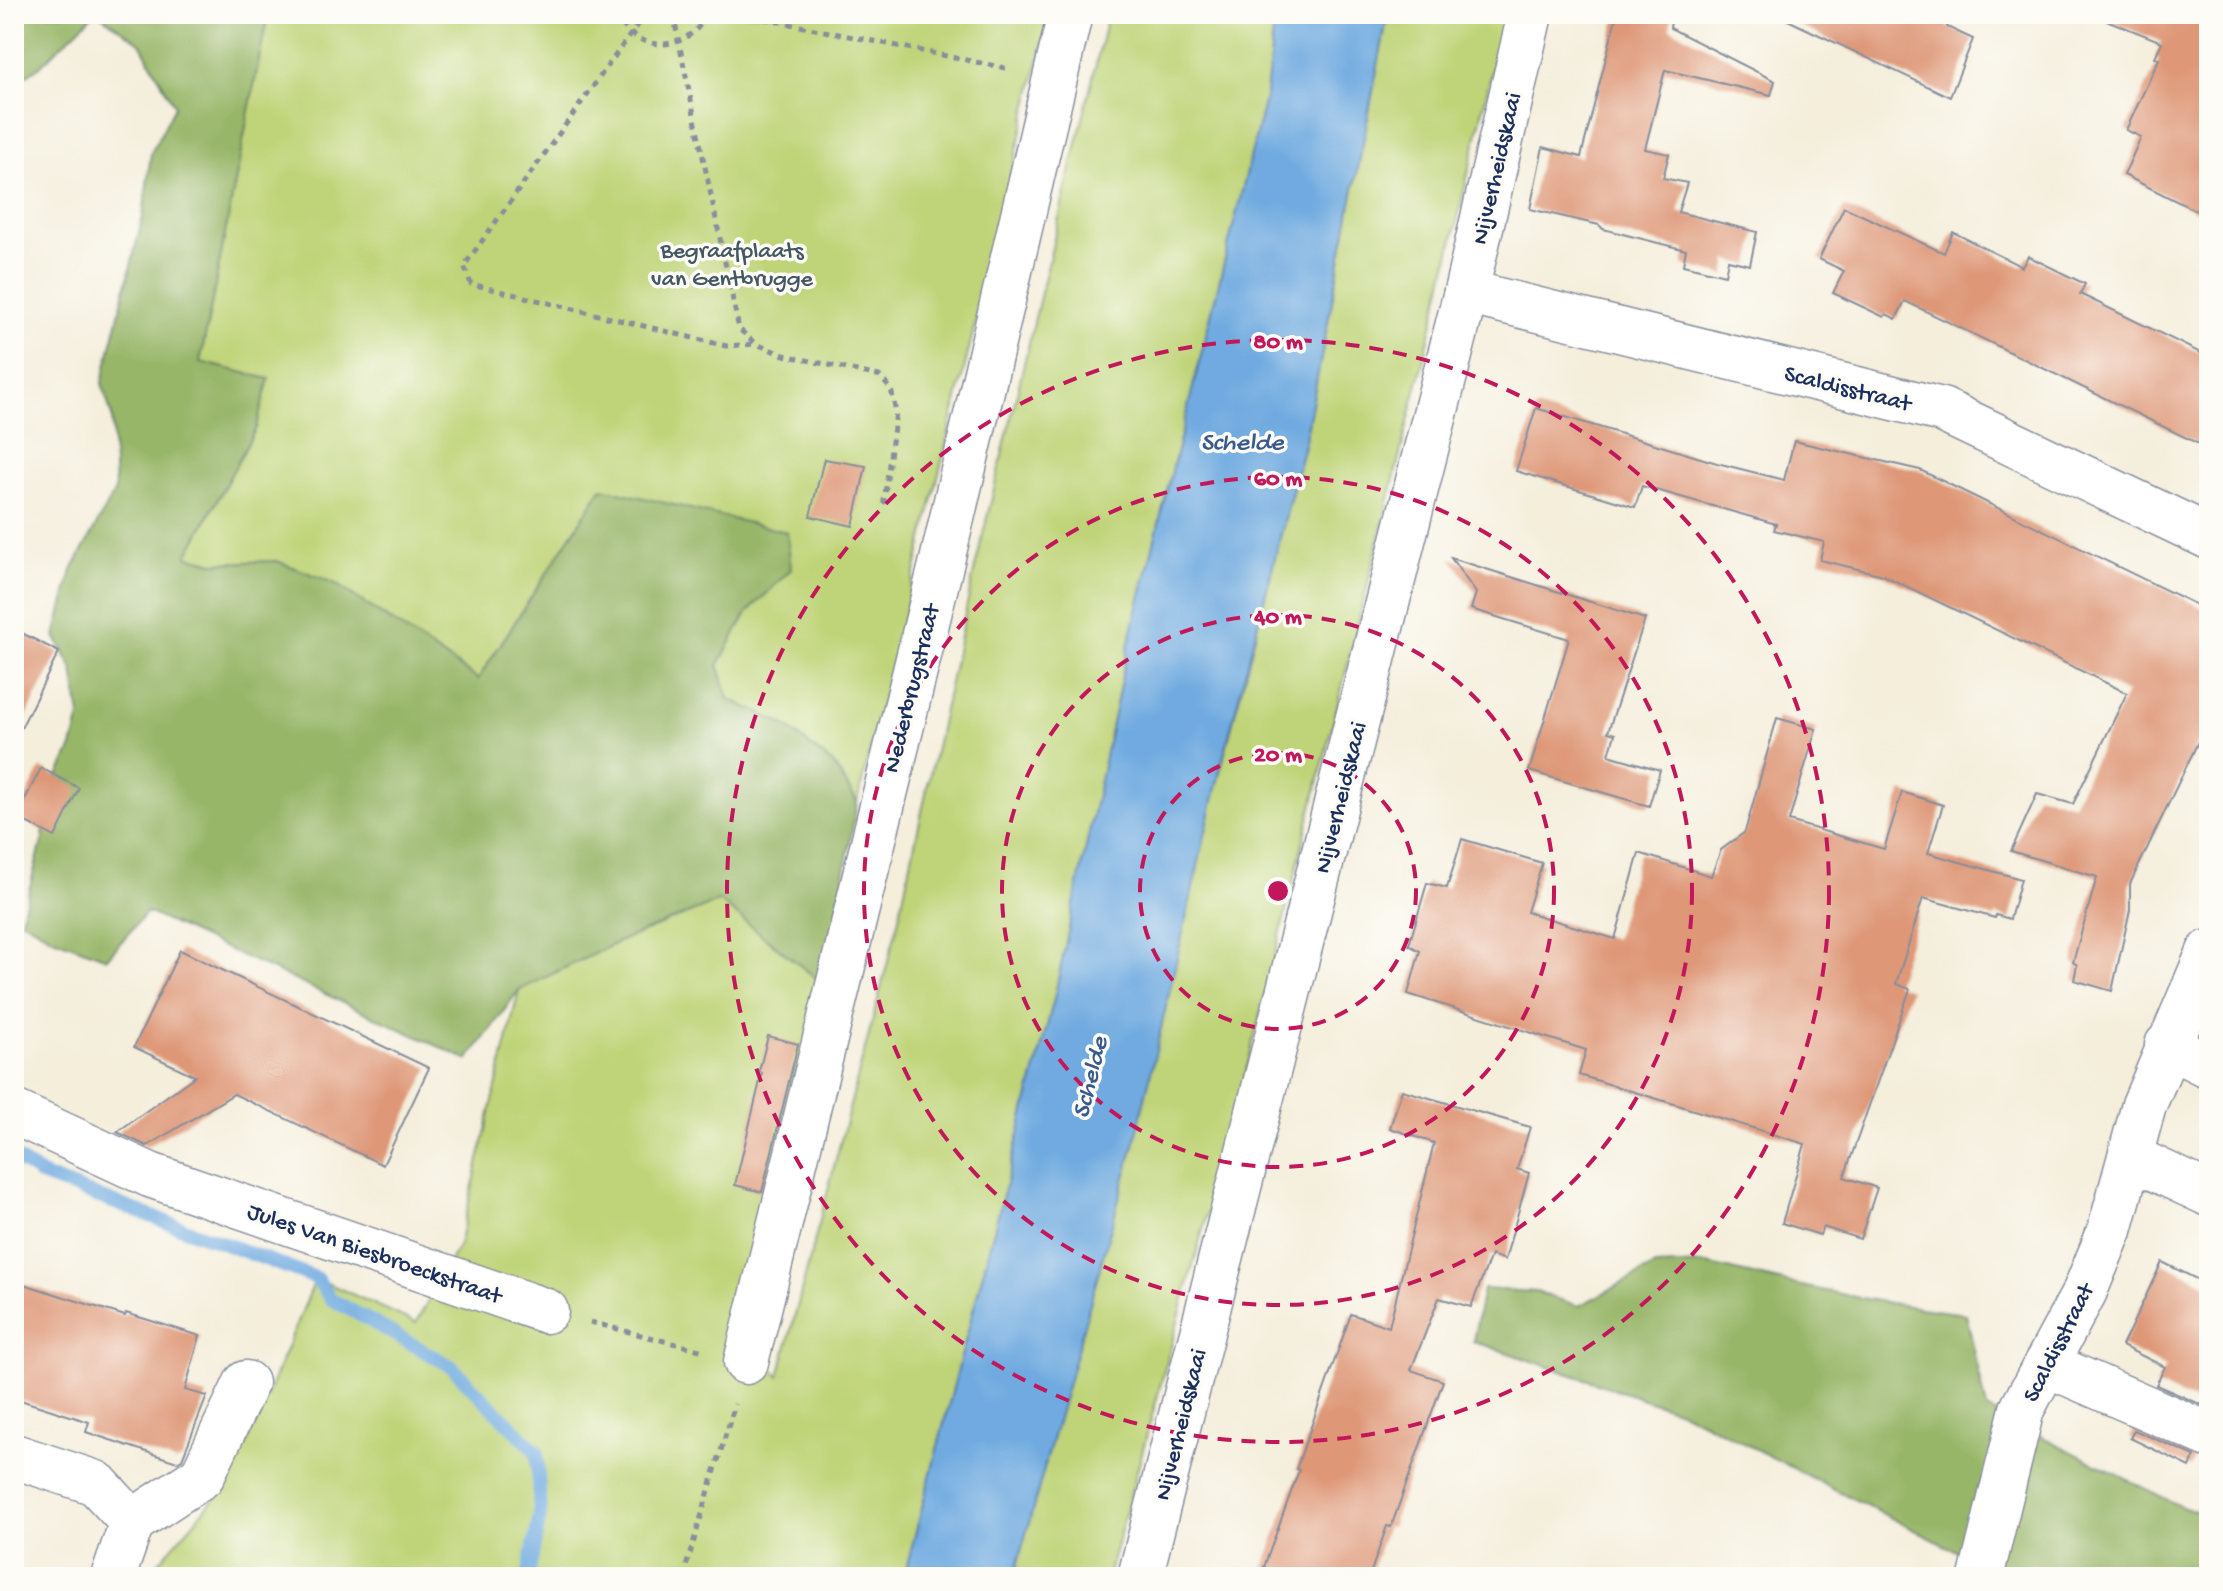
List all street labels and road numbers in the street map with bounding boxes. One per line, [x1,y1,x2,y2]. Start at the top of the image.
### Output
street label: Nijverheidskaai [1467,90,1530,248]
street label: Scaldisstraat [1781,361,1916,421]
street label: Nederbrugstraat [878,599,949,776]
street label: Nijverheidskaai [1310,719,1375,877]
street label: Jules Van Biesbroeckstraat [243,1198,507,1313]
street label: Scaldisstraat [2018,1277,2103,1408]
street label: Nijverheidskaai [1150,1346,1215,1504]

